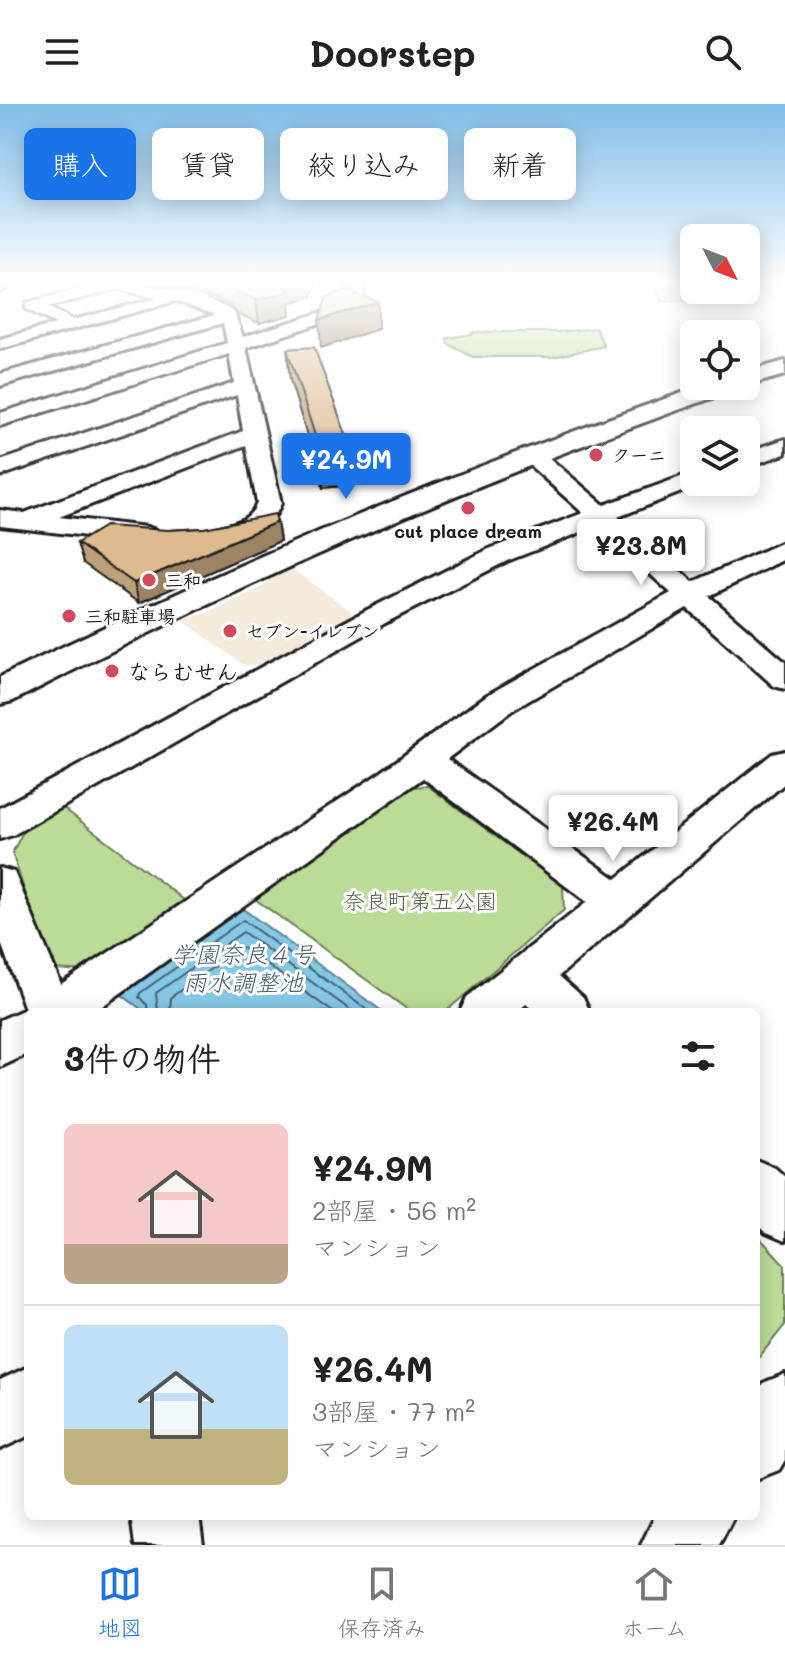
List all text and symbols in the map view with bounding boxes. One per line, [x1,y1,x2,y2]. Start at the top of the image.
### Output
text: Doorstep [309,29,476,76]
icon: menu [40,30,84,74]
icon: search [701,30,745,74]
chip: 購入 [24,128,136,200]
chip: 賃貸 [152,128,264,200]
chip: 絞り込み [280,128,448,200]
chip: 新着 [464,128,576,200]
north arrow [680,224,760,304]
map controls [680,224,760,496]
button: locate [680,320,760,400]
button: layers [680,416,760,496]
pin: ¥24.9M [281,433,411,501]
text: ¥24.9M [300,442,392,476]
place label: クーニ [612,443,666,467]
marker: クーニ [587,446,605,464]
marker: cut place dream [459,499,477,517]
place label: cut place dream [394,519,542,543]
pin: ¥23.8M [576,519,706,587]
text: ¥23.8M [595,528,687,562]
place label: 三和 [165,568,201,592]
marker: 三和 [140,571,158,589]
place label: 三和駐車場 [85,604,175,628]
marker: 三和駐車場 [60,607,78,625]
place label: セブン-イレブン [246,619,380,643]
marker: セブン-イレブン [221,622,239,640]
place label: ならむせん [128,657,238,686]
marker: ならむせん [103,662,121,680]
pin: ¥26.4M [548,795,678,863]
text: ¥26.4M [567,804,659,838]
park label: 奈良町第五公園 [343,886,497,915]
water label: 学園奈良４号 雨水調整池 [171,938,317,997]
icon: filters [676,1034,720,1078]
text: 3件の物件 [64,1035,220,1080]
text: ¥24.9M [312,1145,433,1190]
icon: home [128,1156,224,1252]
text: 2部屋 · 56 m² [312,1193,476,1227]
text: マンション [312,1230,441,1264]
text: ¥26.4M [312,1346,433,1391]
icon: home [128,1357,224,1453]
text: 3部屋 · 77 m² [312,1394,475,1428]
text: マンション [312,1431,441,1465]
tab: 地図 [98,1562,142,1642]
tab: 保存済み [338,1562,426,1642]
tab: ホーム [622,1562,687,1642]

